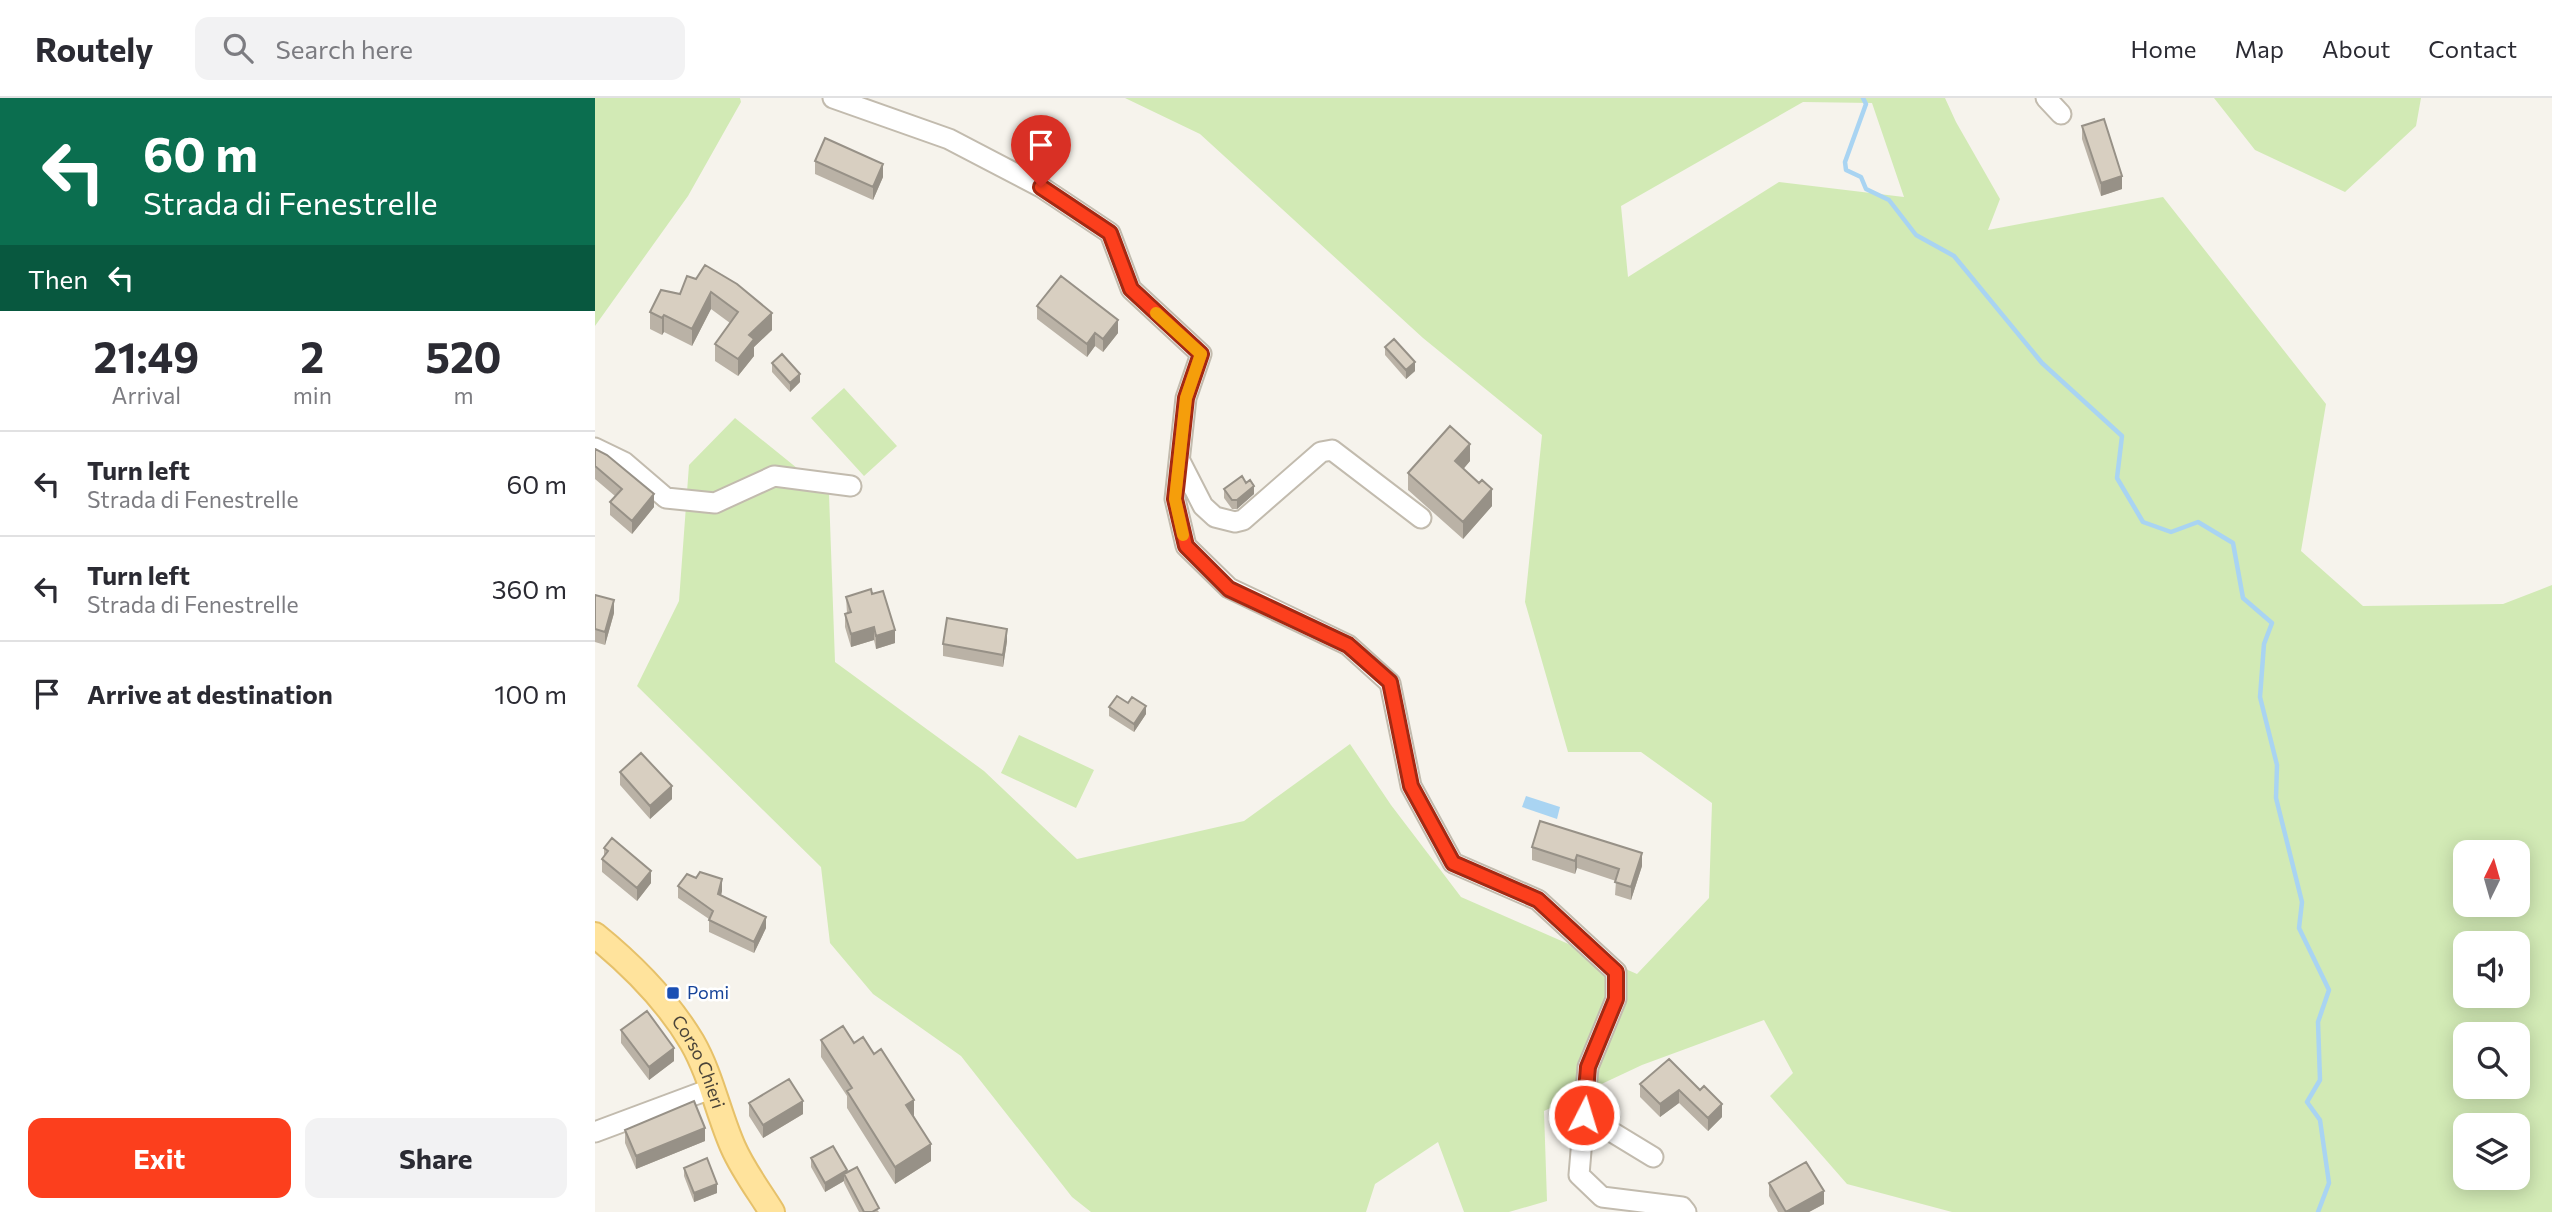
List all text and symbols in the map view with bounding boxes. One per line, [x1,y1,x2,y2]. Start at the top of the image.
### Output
search box [195,17,685,80]
text: Routely [35,28,153,69]
icon: search [219,29,257,67]
text: Search here [275,33,413,64]
text: Home [2131,34,2197,63]
text: Map [2235,34,2284,63]
text: About [2322,34,2390,63]
text: Contact [2428,34,2517,63]
pin [1011,115,1071,187]
text: 60 m [143,122,258,182]
icon: left [28,126,119,217]
icon: arrive [1022,126,1060,164]
text: Strada di Fenestrelle [143,182,438,222]
icon: left [102,259,140,297]
text: Then [28,263,88,294]
text: 21:49 [94,330,199,382]
text: 2 [300,330,324,382]
text: 520 [425,330,501,382]
text: Arrival [112,381,181,409]
text: min [293,381,332,409]
text: m [453,381,473,409]
text: Turn left [87,454,190,485]
icon: left [28,465,66,503]
text: 60 m [507,468,567,499]
text: Strada di Fenestrelle [87,485,299,513]
text: Turn left [87,559,190,590]
icon: left [28,570,66,608]
text: 360 m [492,573,567,604]
text: Strada di Fenestrelle [87,590,299,618]
icon: arrive [28,675,66,713]
text: Arrive at destination [87,678,333,709]
text: 100 m [494,678,567,709]
north arrow [2453,840,2531,917]
map controls [2453,840,2530,1190]
button: sound [2453,931,2530,1008]
place label: Pomi [687,981,729,1003]
marker: Pomi [665,985,681,1001]
street label: Corso Chieri [667,1010,730,1111]
button: search [2453,1022,2530,1099]
position arrow [1547,1078,1621,1152]
button: layers [2453,1113,2530,1190]
button: Exit [28,1118,291,1198]
button: Share [305,1118,567,1198]

